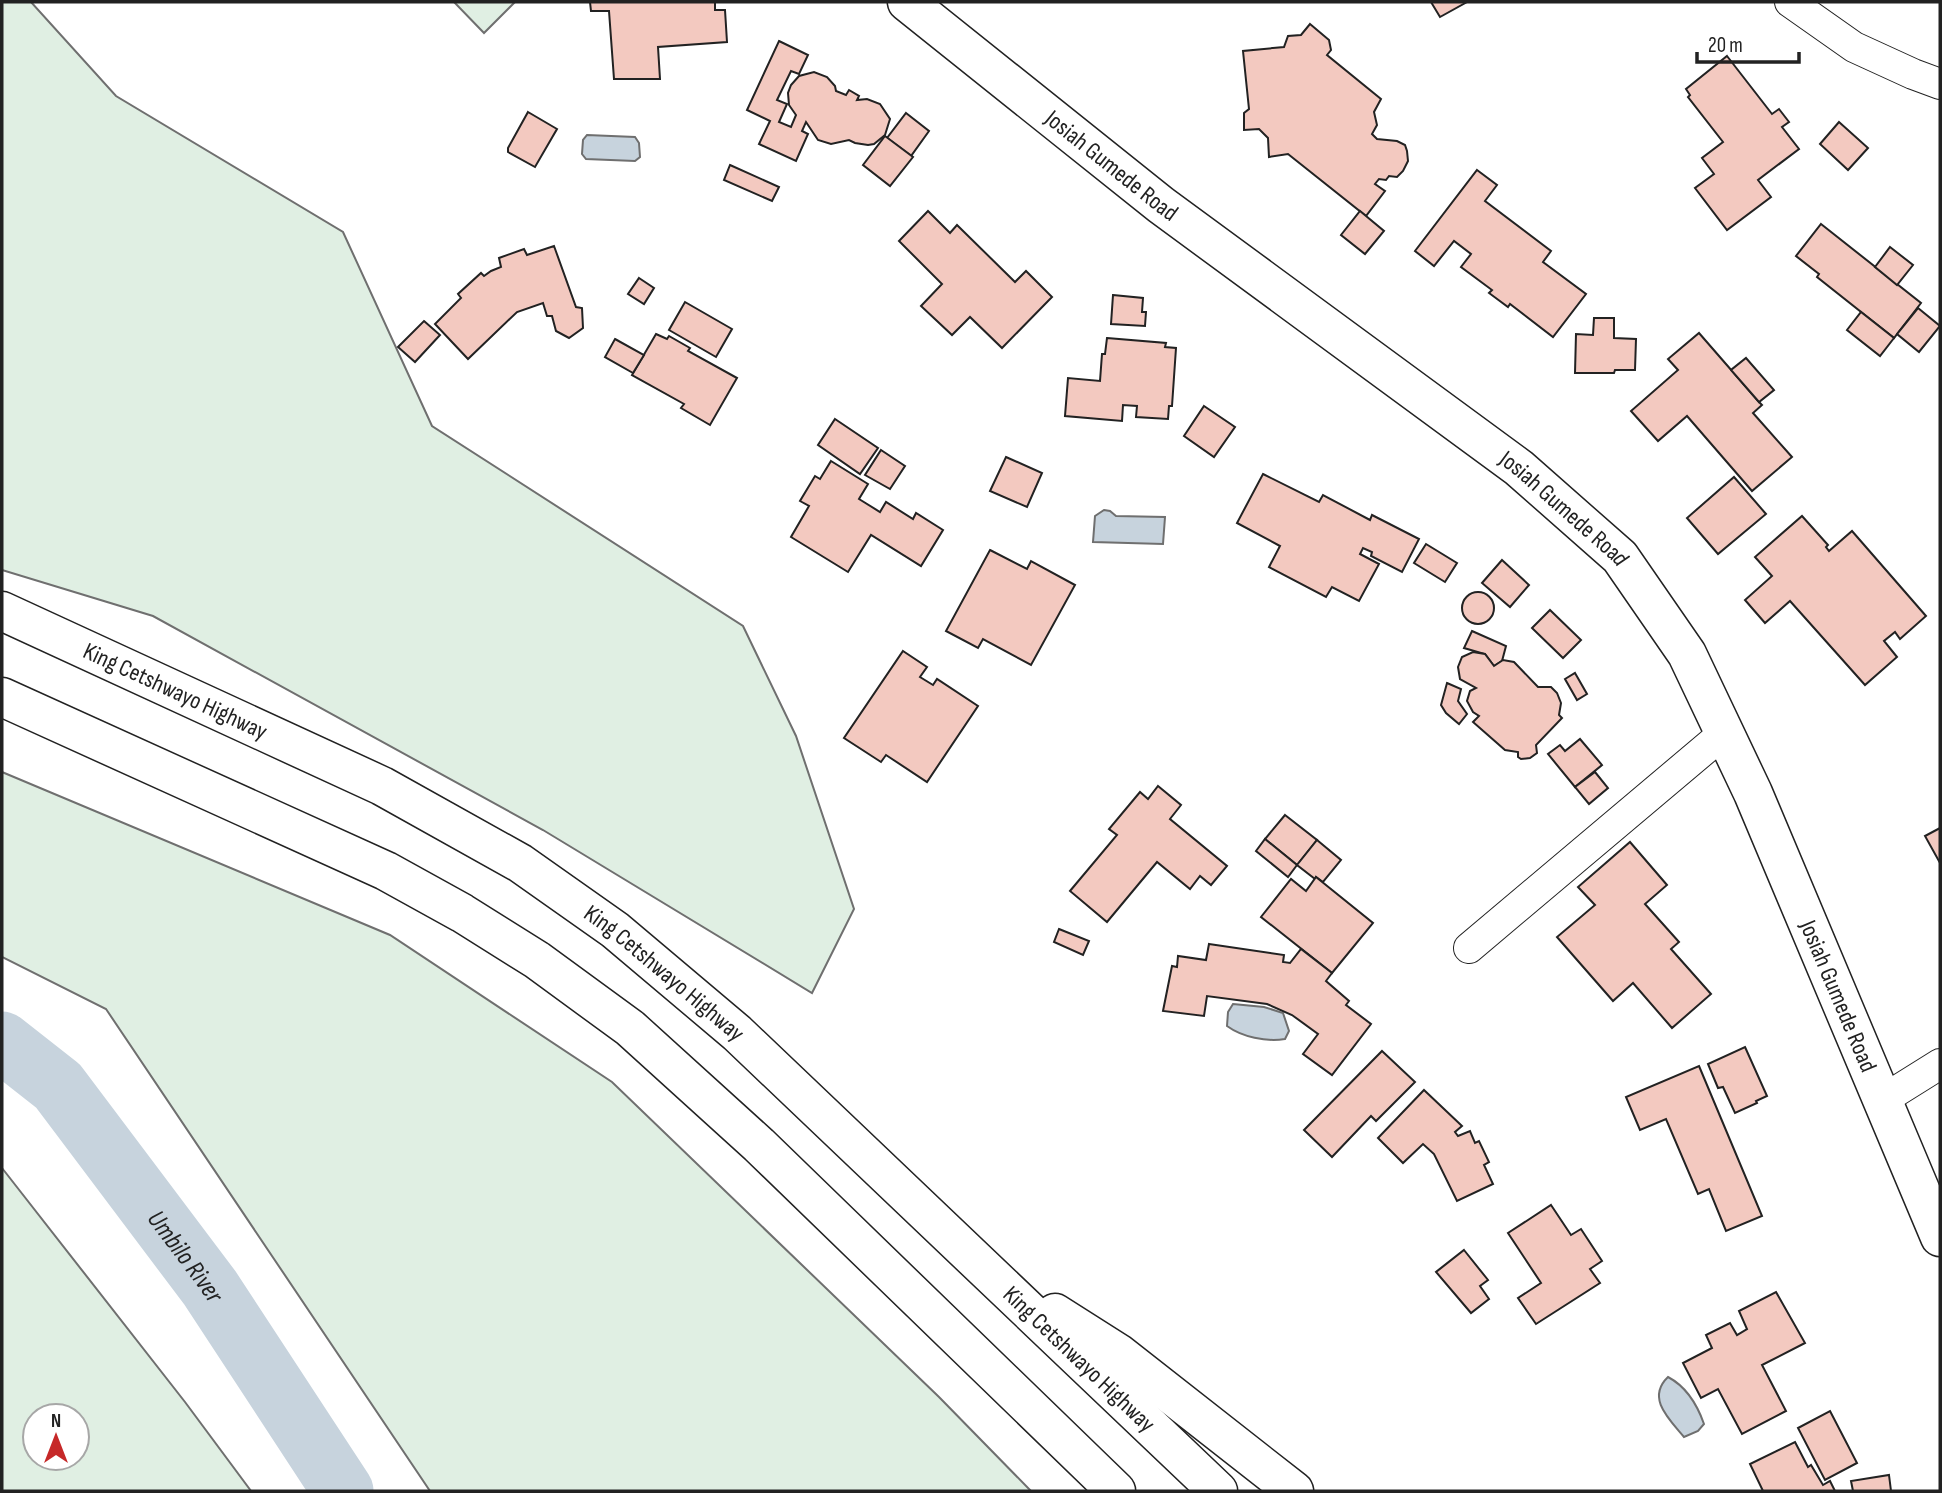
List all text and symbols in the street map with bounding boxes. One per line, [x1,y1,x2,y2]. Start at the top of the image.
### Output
scale bar [1697,21,1798,65]
text: 20 m [1708,33,1743,58]
street label: Josiah Gumede Road [1038,103,1184,228]
street label: Josiah Gumede Road [1493,444,1636,571]
street label: King Cetshwayo Highway [79,636,272,746]
street label: King Cetshwayo Highway [578,899,751,1048]
street label: Josiah Gumede Road [1793,915,1883,1076]
water label: Umbilo River [140,1205,230,1310]
street label: King Cetshwayo Highway [997,1280,1161,1439]
north arrow [21,1402,91,1472]
text: N [51,1410,61,1433]

